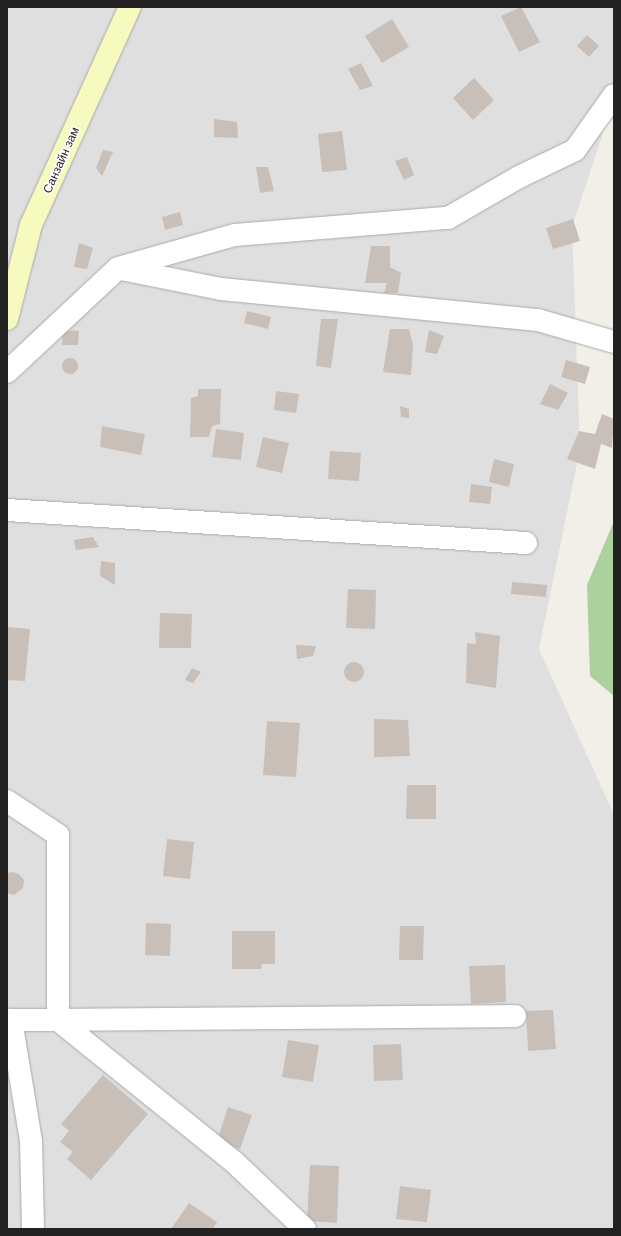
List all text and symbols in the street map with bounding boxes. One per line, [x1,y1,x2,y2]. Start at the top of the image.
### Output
street label: Санзайн зам [40,125,82,195]

